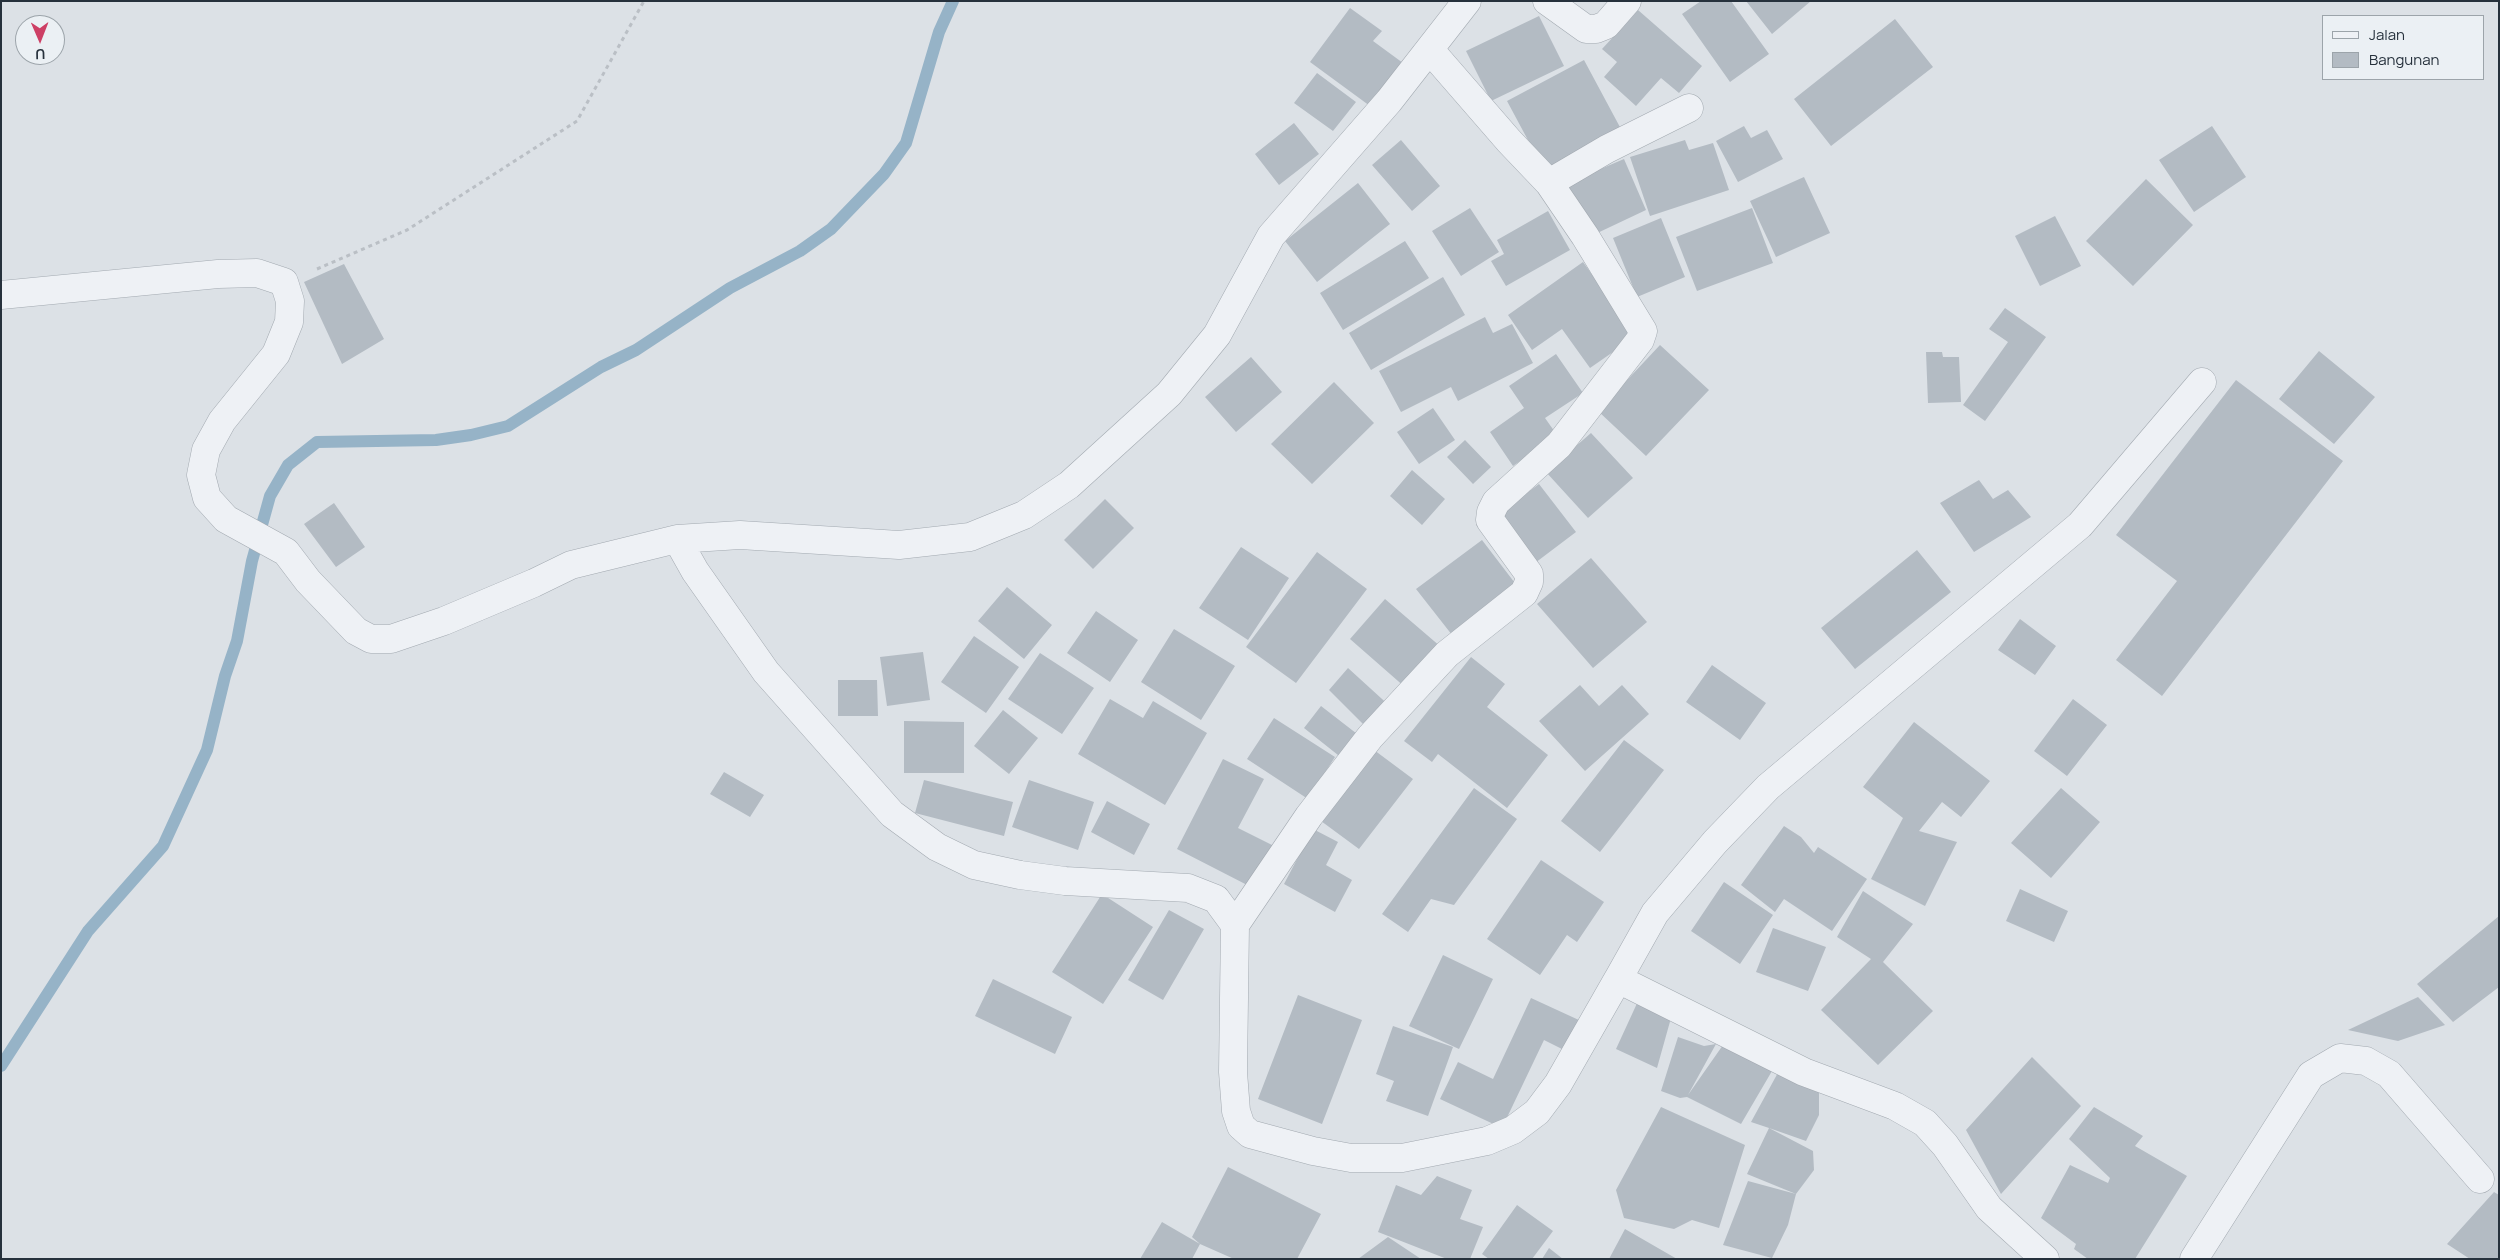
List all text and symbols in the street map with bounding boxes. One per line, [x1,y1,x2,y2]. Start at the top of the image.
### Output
north arrow [15,15,65,65]
legend [2322,15,2485,80]
text: Jalan [2369,24,2405,45]
text: U [35,45,45,64]
text: Bangunan [2369,49,2439,70]

